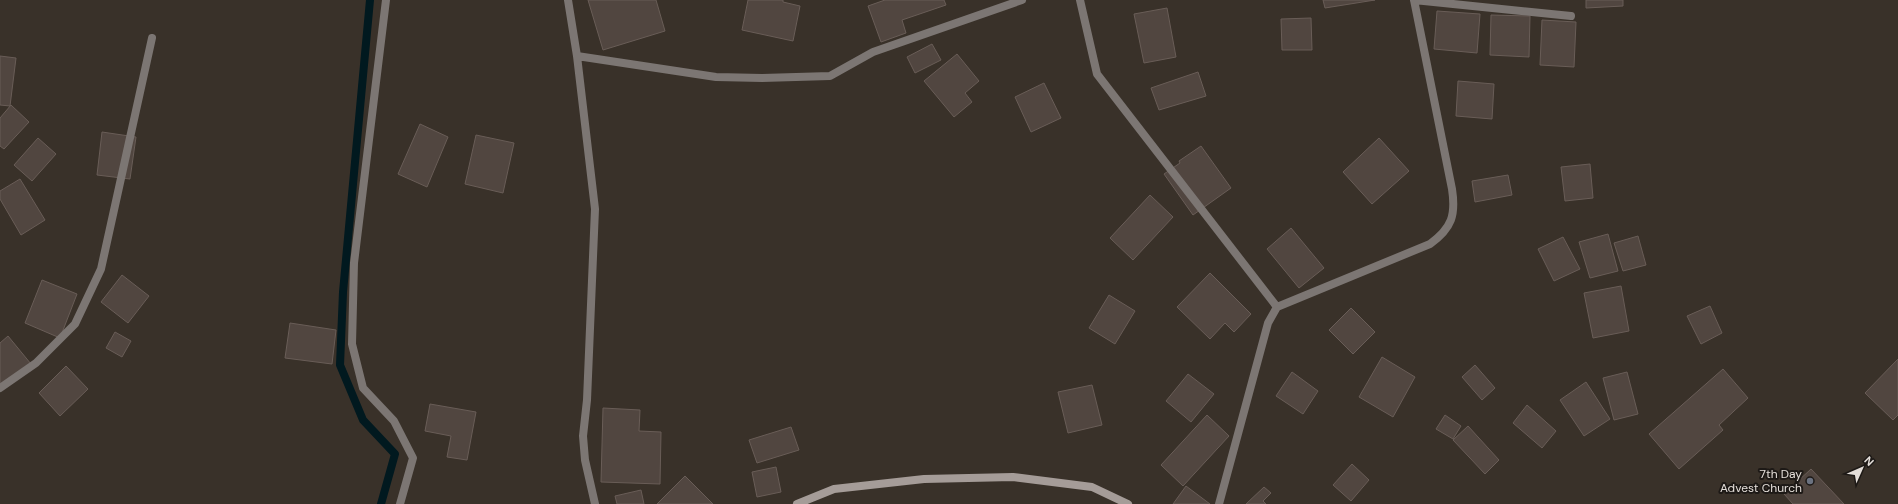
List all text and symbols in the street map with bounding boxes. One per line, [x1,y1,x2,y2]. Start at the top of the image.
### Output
north arrow [1842,448,1882,488]
text: N [1861,453,1877,469]
place label: 7th Day Advest Church [1720,466,1802,496]
marker: 7th Day Advest Church [1805,476,1815,486]

